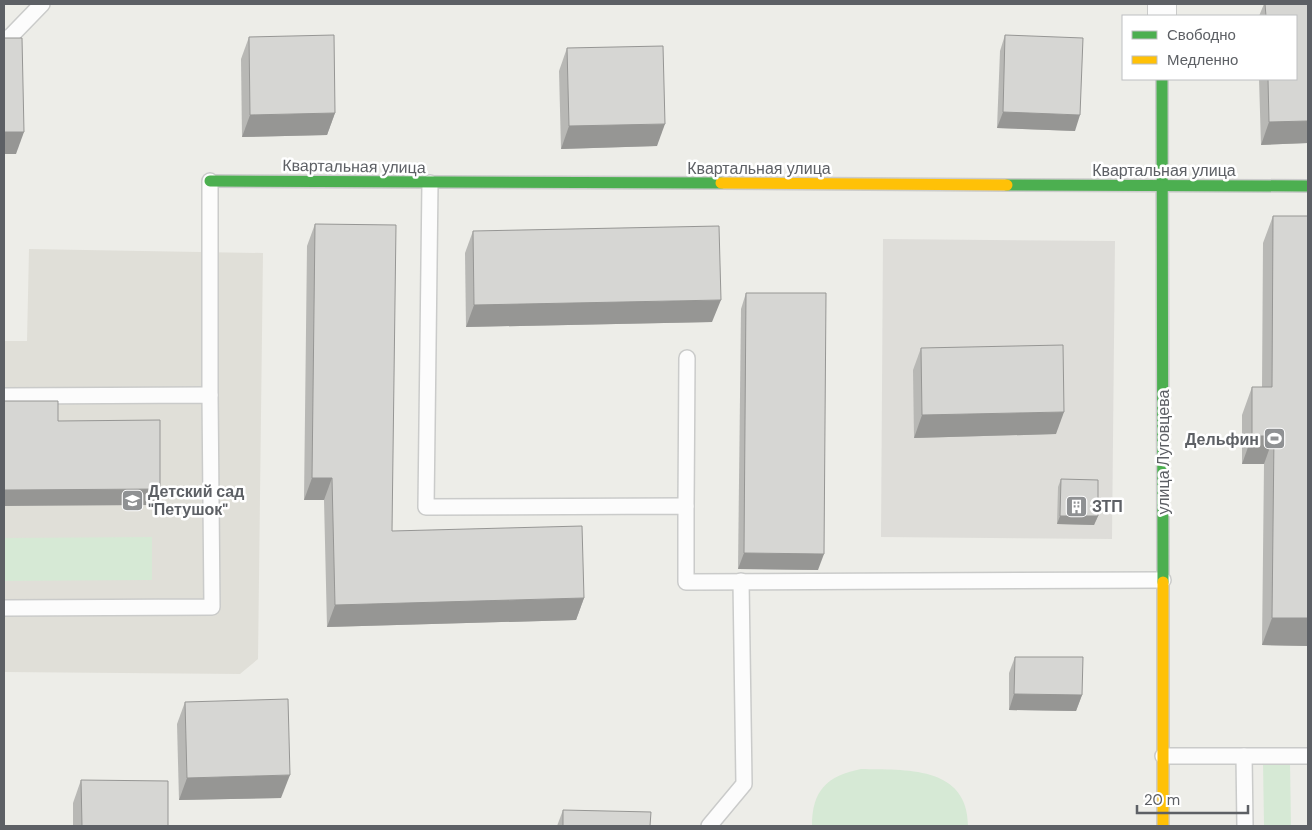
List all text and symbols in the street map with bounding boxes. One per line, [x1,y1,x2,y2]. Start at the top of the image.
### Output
legend [1122,15,1297,80]
text: Свободно [1167,25,1236,45]
text: Медленно [1167,50,1238,70]
street label: Квартальная улица [282,155,426,178]
street label: Квартальная улица [687,158,831,179]
street label: Квартальная улица [1092,160,1236,181]
street label: улица Луговцева [1153,389,1174,514]
sports icon: Дельфин [1263,427,1287,451]
place label: Дельфин [1185,429,1259,450]
place label: Детский сад "Петушок" [148,481,244,520]
school or university icon: Детский сад "Петушок" [120,488,144,512]
building icon: ЗТП [1064,494,1088,518]
place label: ЗТП [1092,496,1123,517]
scale bar [1137,782,1248,814]
text: 20 m [1144,790,1180,810]

